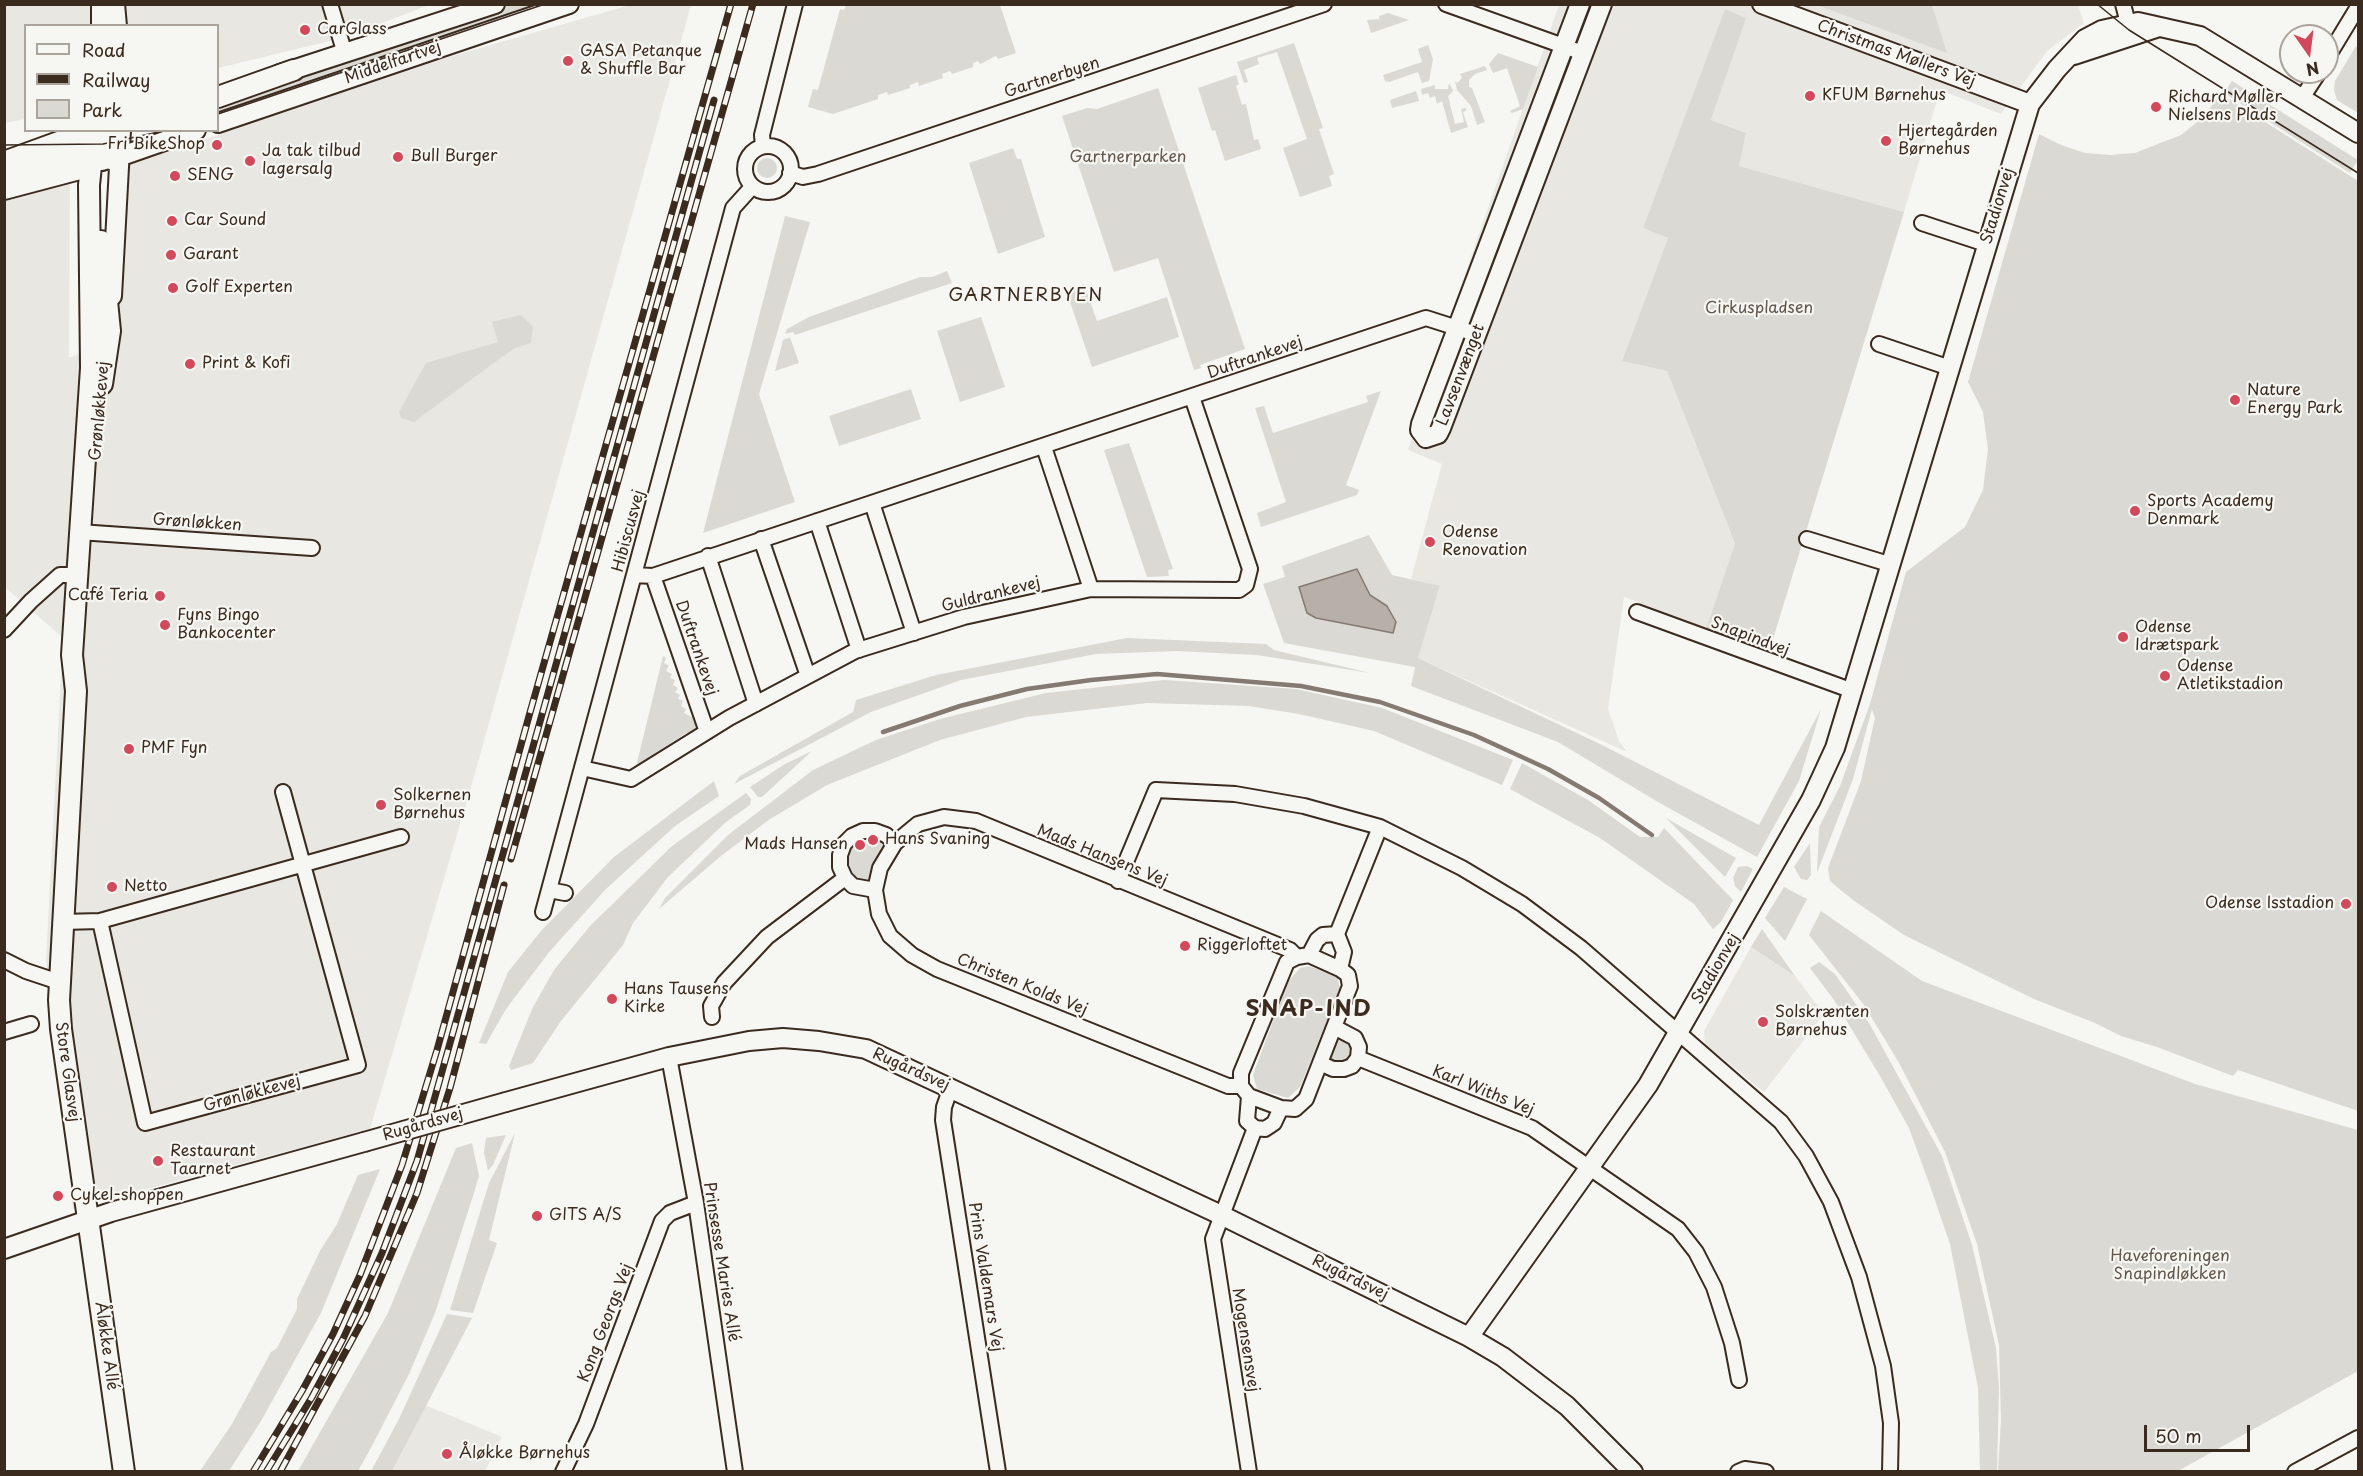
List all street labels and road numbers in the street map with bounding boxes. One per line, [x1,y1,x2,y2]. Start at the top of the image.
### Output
street label: Christmas Møllers Vej [1814,16,1978,92]
street label: Middelfartvej [342,38,444,88]
street label: Gartnerbyen [1002,54,1102,102]
street label: Stadionvej [1977,166,2019,246]
street label: Lavsenvænget [1433,321,1489,429]
street label: Duftrankevej [1205,333,1305,383]
street label: Grønløkkevej [86,360,114,462]
street label: Hibiscusvej [609,488,649,574]
street label: Grønløkken [152,510,242,536]
street label: Guldrankevej [940,573,1042,617]
street label: Duftrankevej [671,598,721,698]
street label: Snapindvej [1708,613,1792,661]
street label: Mads Hansens Vej [1034,821,1170,891]
street label: Stadionvej [1688,930,1744,1008]
street label: Christen Kolds Vej [954,950,1090,1020]
street label: Store Glasvej [50,1021,84,1123]
street label: Rugårdsvej [869,1044,953,1096]
street label: Karl Withs Vej [1429,1062,1537,1120]
street label: Grønløkkevej [201,1072,303,1116]
street label: Rugårdsvej [381,1104,465,1146]
street label: Prinsesse Maries Allé [699,1181,743,1343]
street label: Prins Valdemars Vej [964,1201,1006,1353]
street label: Rugårdsvej [1309,1251,1391,1305]
street label: Kong Georgs Vej [575,1261,637,1385]
street label: Mogensensvej [1227,1287,1263,1393]
street label: Åløkke Allé [90,1300,122,1392]

